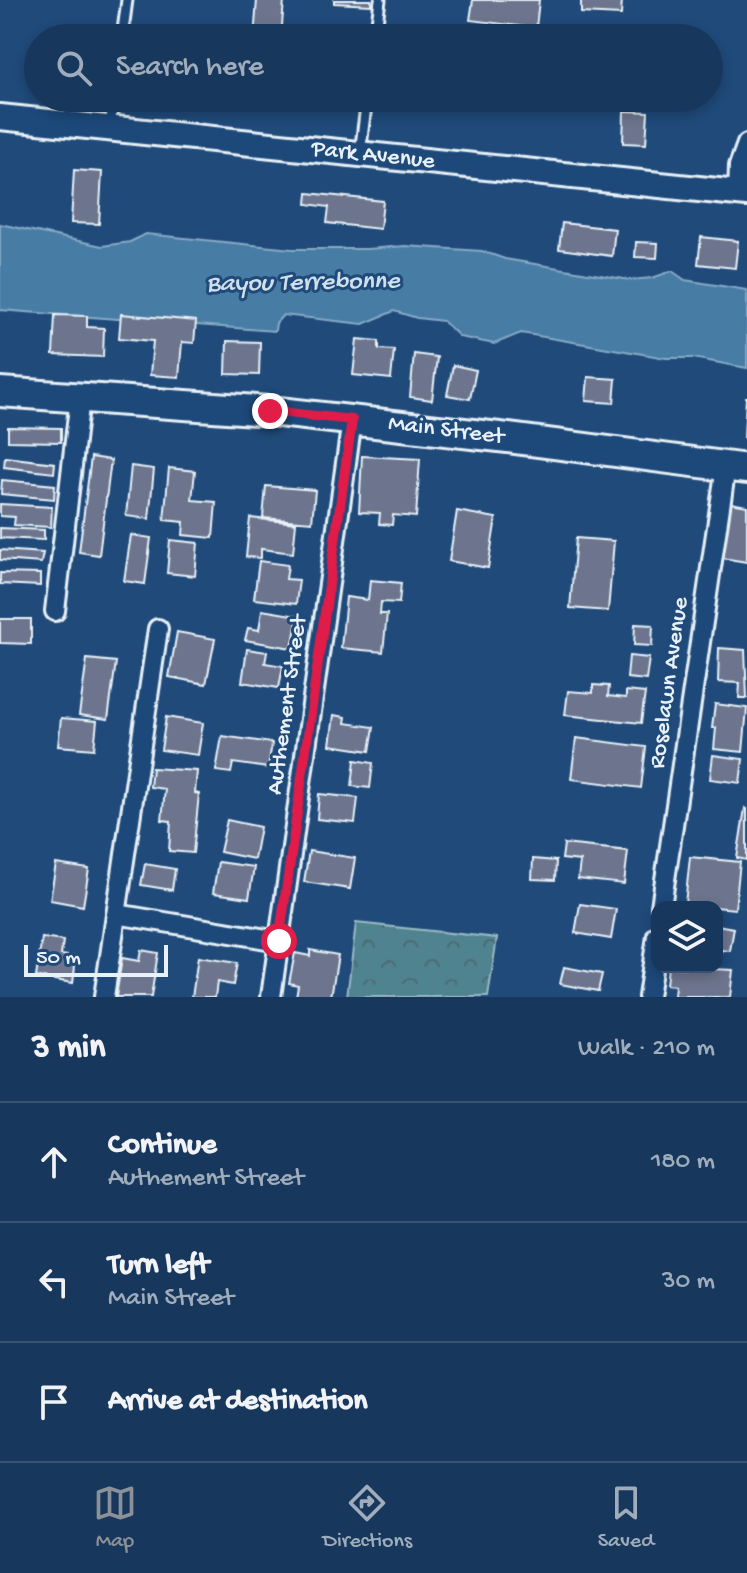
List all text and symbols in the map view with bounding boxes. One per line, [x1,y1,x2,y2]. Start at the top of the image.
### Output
search box [24,24,723,112]
icon: search [52,46,96,90]
text: Search here [116,51,264,86]
street label: Park Avenue [309,135,437,177]
water label: Bayou Terrebonne [206,267,401,301]
route end [252,393,288,429]
street label: Main Street [387,410,508,453]
street label: Roselawn Avenue [644,595,696,771]
street label: Authement Street [261,611,315,797]
map controls [651,901,723,973]
button: layers [651,901,723,973]
route start [261,923,297,959]
scale bar [24,941,168,977]
text: 50 m [36,946,81,972]
text: 3 min [32,1029,105,1069]
text: Walk · 210 m [578,1034,715,1065]
text: Continue [108,1129,217,1164]
icon: ahead [32,1140,76,1184]
text: 180 m [651,1147,715,1178]
text: Authement Street [108,1164,304,1195]
text: Turn left [108,1249,209,1284]
icon: left [32,1260,76,1304]
text: 30 m [662,1267,715,1298]
text: Main Street [108,1284,234,1315]
icon: arrive [32,1380,76,1424]
text: Arrive at destination [108,1385,368,1420]
tab: Map [93,1481,137,1555]
tab: Directions [323,1481,412,1555]
tab: Saved [598,1481,654,1555]

